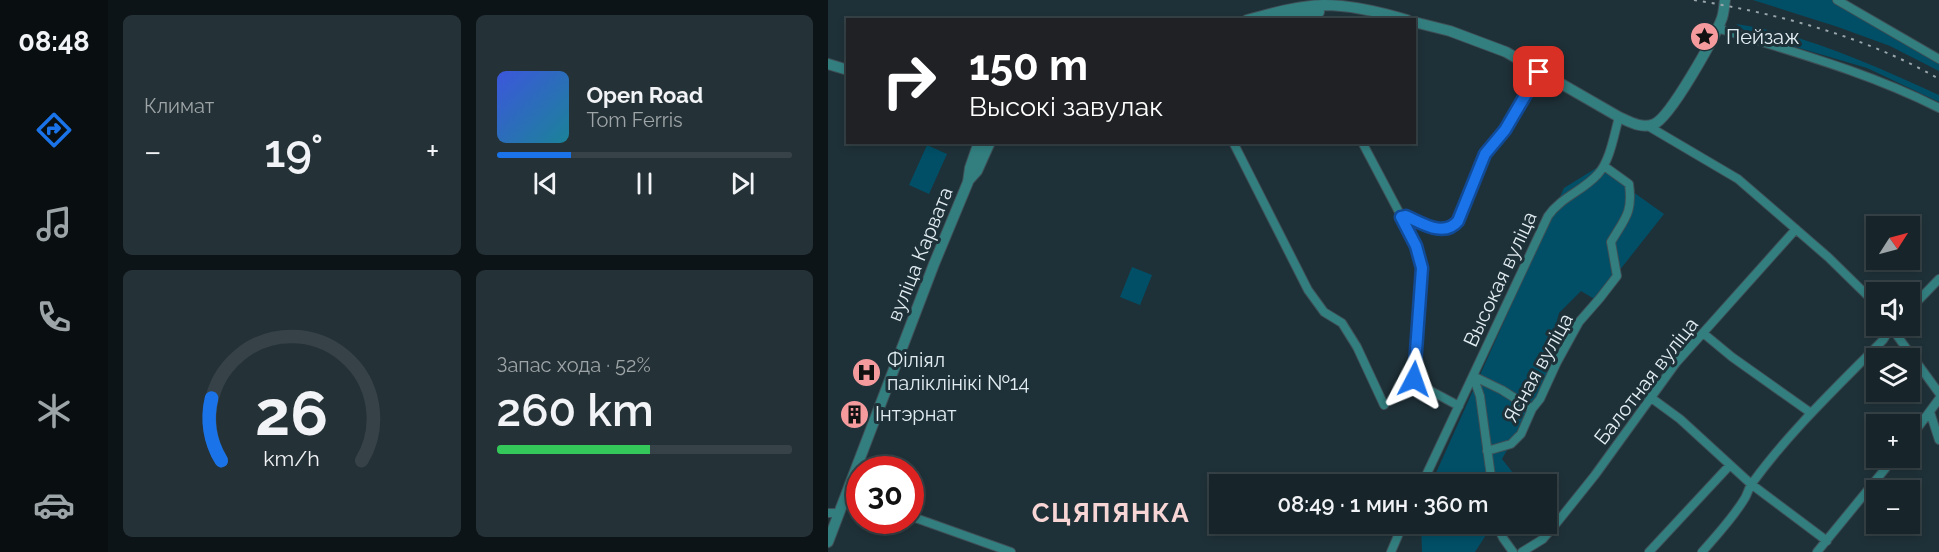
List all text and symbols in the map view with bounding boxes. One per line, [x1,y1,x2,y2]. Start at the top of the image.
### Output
place icon: Пейзаж [1689,21,1721,53]
place label: Пейзаж [1726,25,1800,49]
text: 08:48 [18,26,90,57]
text: 150 m [969,41,1088,90]
icon: right [870,42,948,120]
pin [1513,46,1564,97]
icon: arrive [1522,55,1555,88]
text: Open Road [587,82,703,108]
text: Высокі завулак [969,91,1163,122]
text: Климат [144,94,214,118]
text: Tom Ferris [587,108,683,132]
icon: directions [33,109,75,151]
text: 19° [264,125,323,178]
text: − [144,132,162,171]
text: + [426,132,439,171]
icon: previous [529,167,562,200]
icon: pause [628,167,661,200]
icon: next [726,167,759,200]
street label: вуліца Карвата [882,183,958,325]
icon: music [33,203,75,245]
street label: Высокая вуліца [1458,208,1542,350]
north arrow [1866,216,1920,270]
map controls [1866,216,1920,534]
button: sound [1866,282,1920,336]
icon: phone [33,296,75,338]
street label: Ясная вуліца [1498,309,1578,427]
street label: Балотная вуліца [1589,313,1703,449]
position arrow [1382,347,1446,411]
place label: Філіял паліклінікі №14 [887,348,1029,395]
button: layers [1866,348,1920,402]
text: Запас хода · 52% [497,353,651,377]
hospital icon: Філіял паліклінікі №14 [850,356,882,388]
text: 26 [255,376,328,450]
text: 260 km [497,384,654,437]
icon: climate [33,390,75,432]
building icon: Інтэрнат [838,398,870,430]
place label: Інтэрнат [875,402,957,426]
button: + [1866,414,1920,468]
text: km/h [263,446,320,471]
speed limit sign: 30 [846,456,924,534]
button: − [1866,480,1920,534]
icon: car [33,484,75,526]
text: 08:49 · 1 мин · 360 m [1278,491,1488,517]
district label: СЦЯПЯНКА [1032,498,1190,528]

